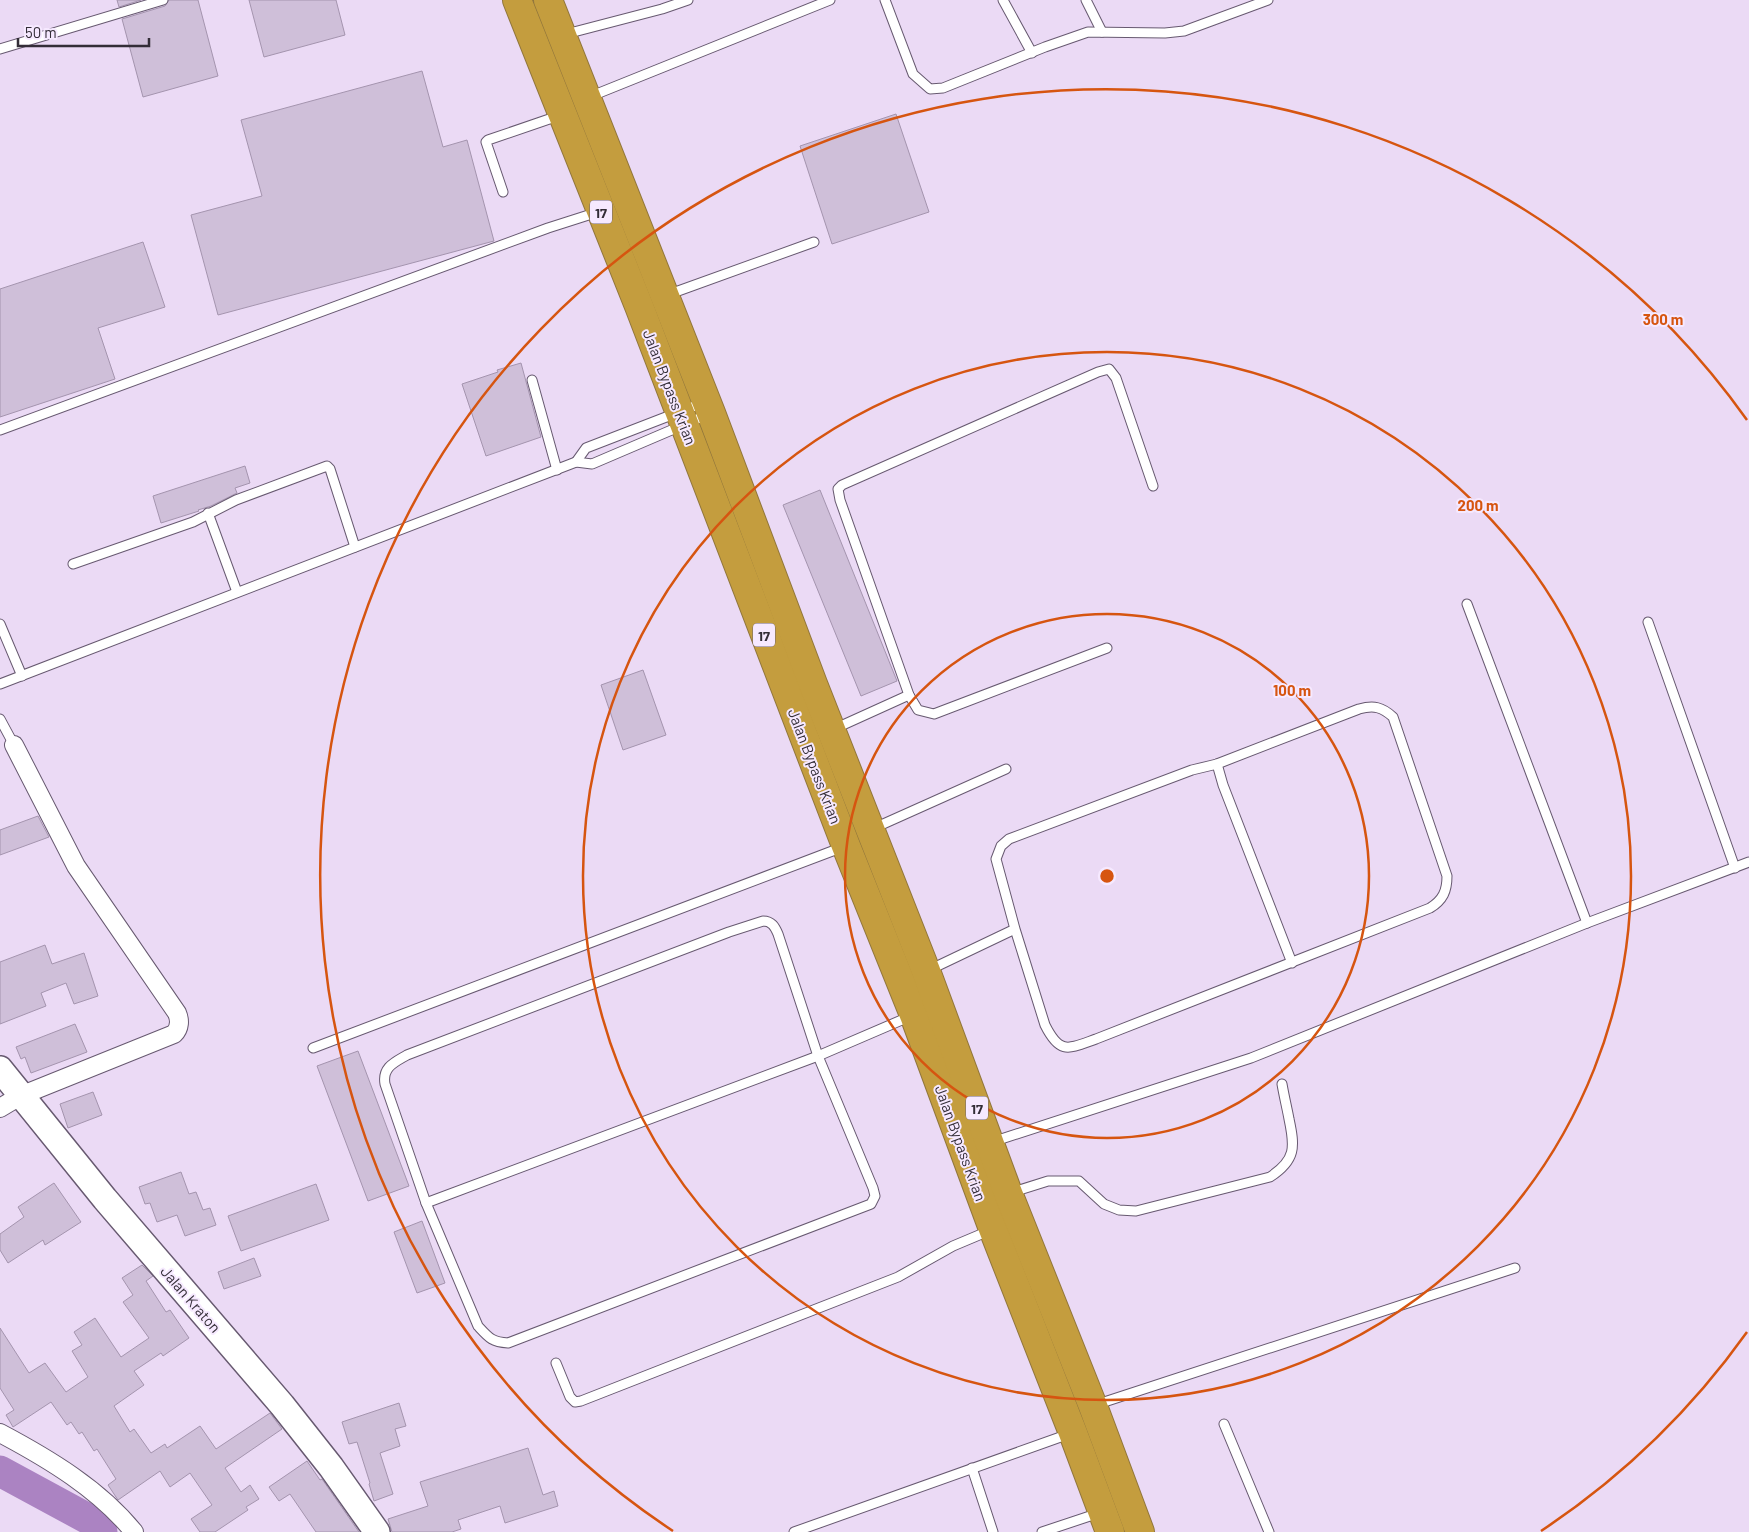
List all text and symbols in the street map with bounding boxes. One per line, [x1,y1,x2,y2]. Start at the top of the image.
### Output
scale bar [18,15,149,47]
text: 50 m [25,23,57,41]
road number: 17 [590,200,612,223]
text: 300 m [1643,310,1683,328]
street label: Jalan Bypass Krian [640,327,700,447]
text: 200 m [1457,496,1499,514]
road number: 17 [753,624,775,646]
text: 100 m [1273,681,1311,699]
street label: Jalan Bypass Krian [785,706,845,826]
centre of rings [1098,867,1116,885]
street label: Jalan Bypass Krian [932,1083,990,1203]
road number: 17 [966,1096,988,1120]
street label: Jalan Kraton [157,1262,225,1336]

